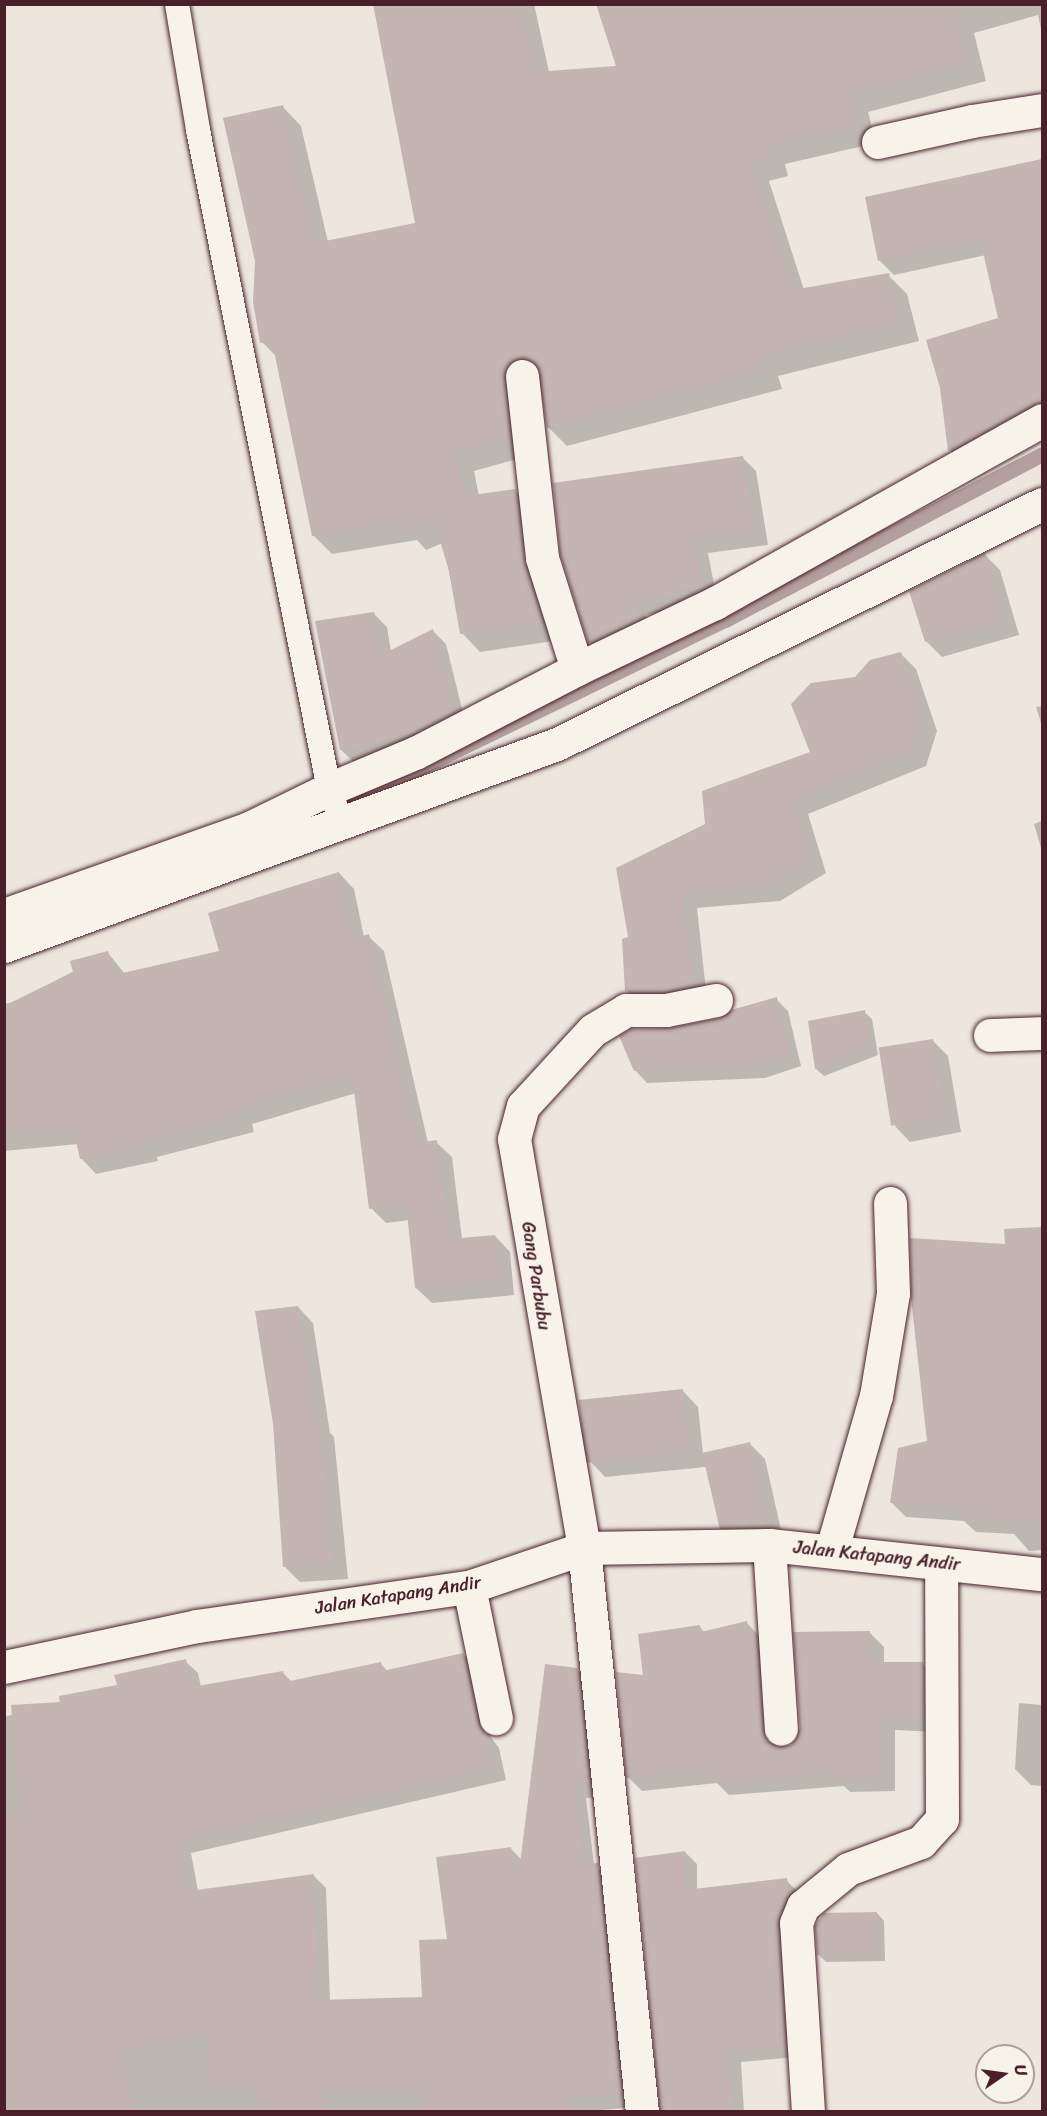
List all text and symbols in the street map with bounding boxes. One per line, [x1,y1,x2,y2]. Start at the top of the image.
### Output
street label: Gang Parbubu [517,1220,555,1332]
street label: Jalan Katapang Andir [792,1536,962,1576]
street label: Jalan Katapang Andir [313,1571,483,1619]
north arrow [975,2044,1035,2104]
text: U [1006,2062,1036,2079]

